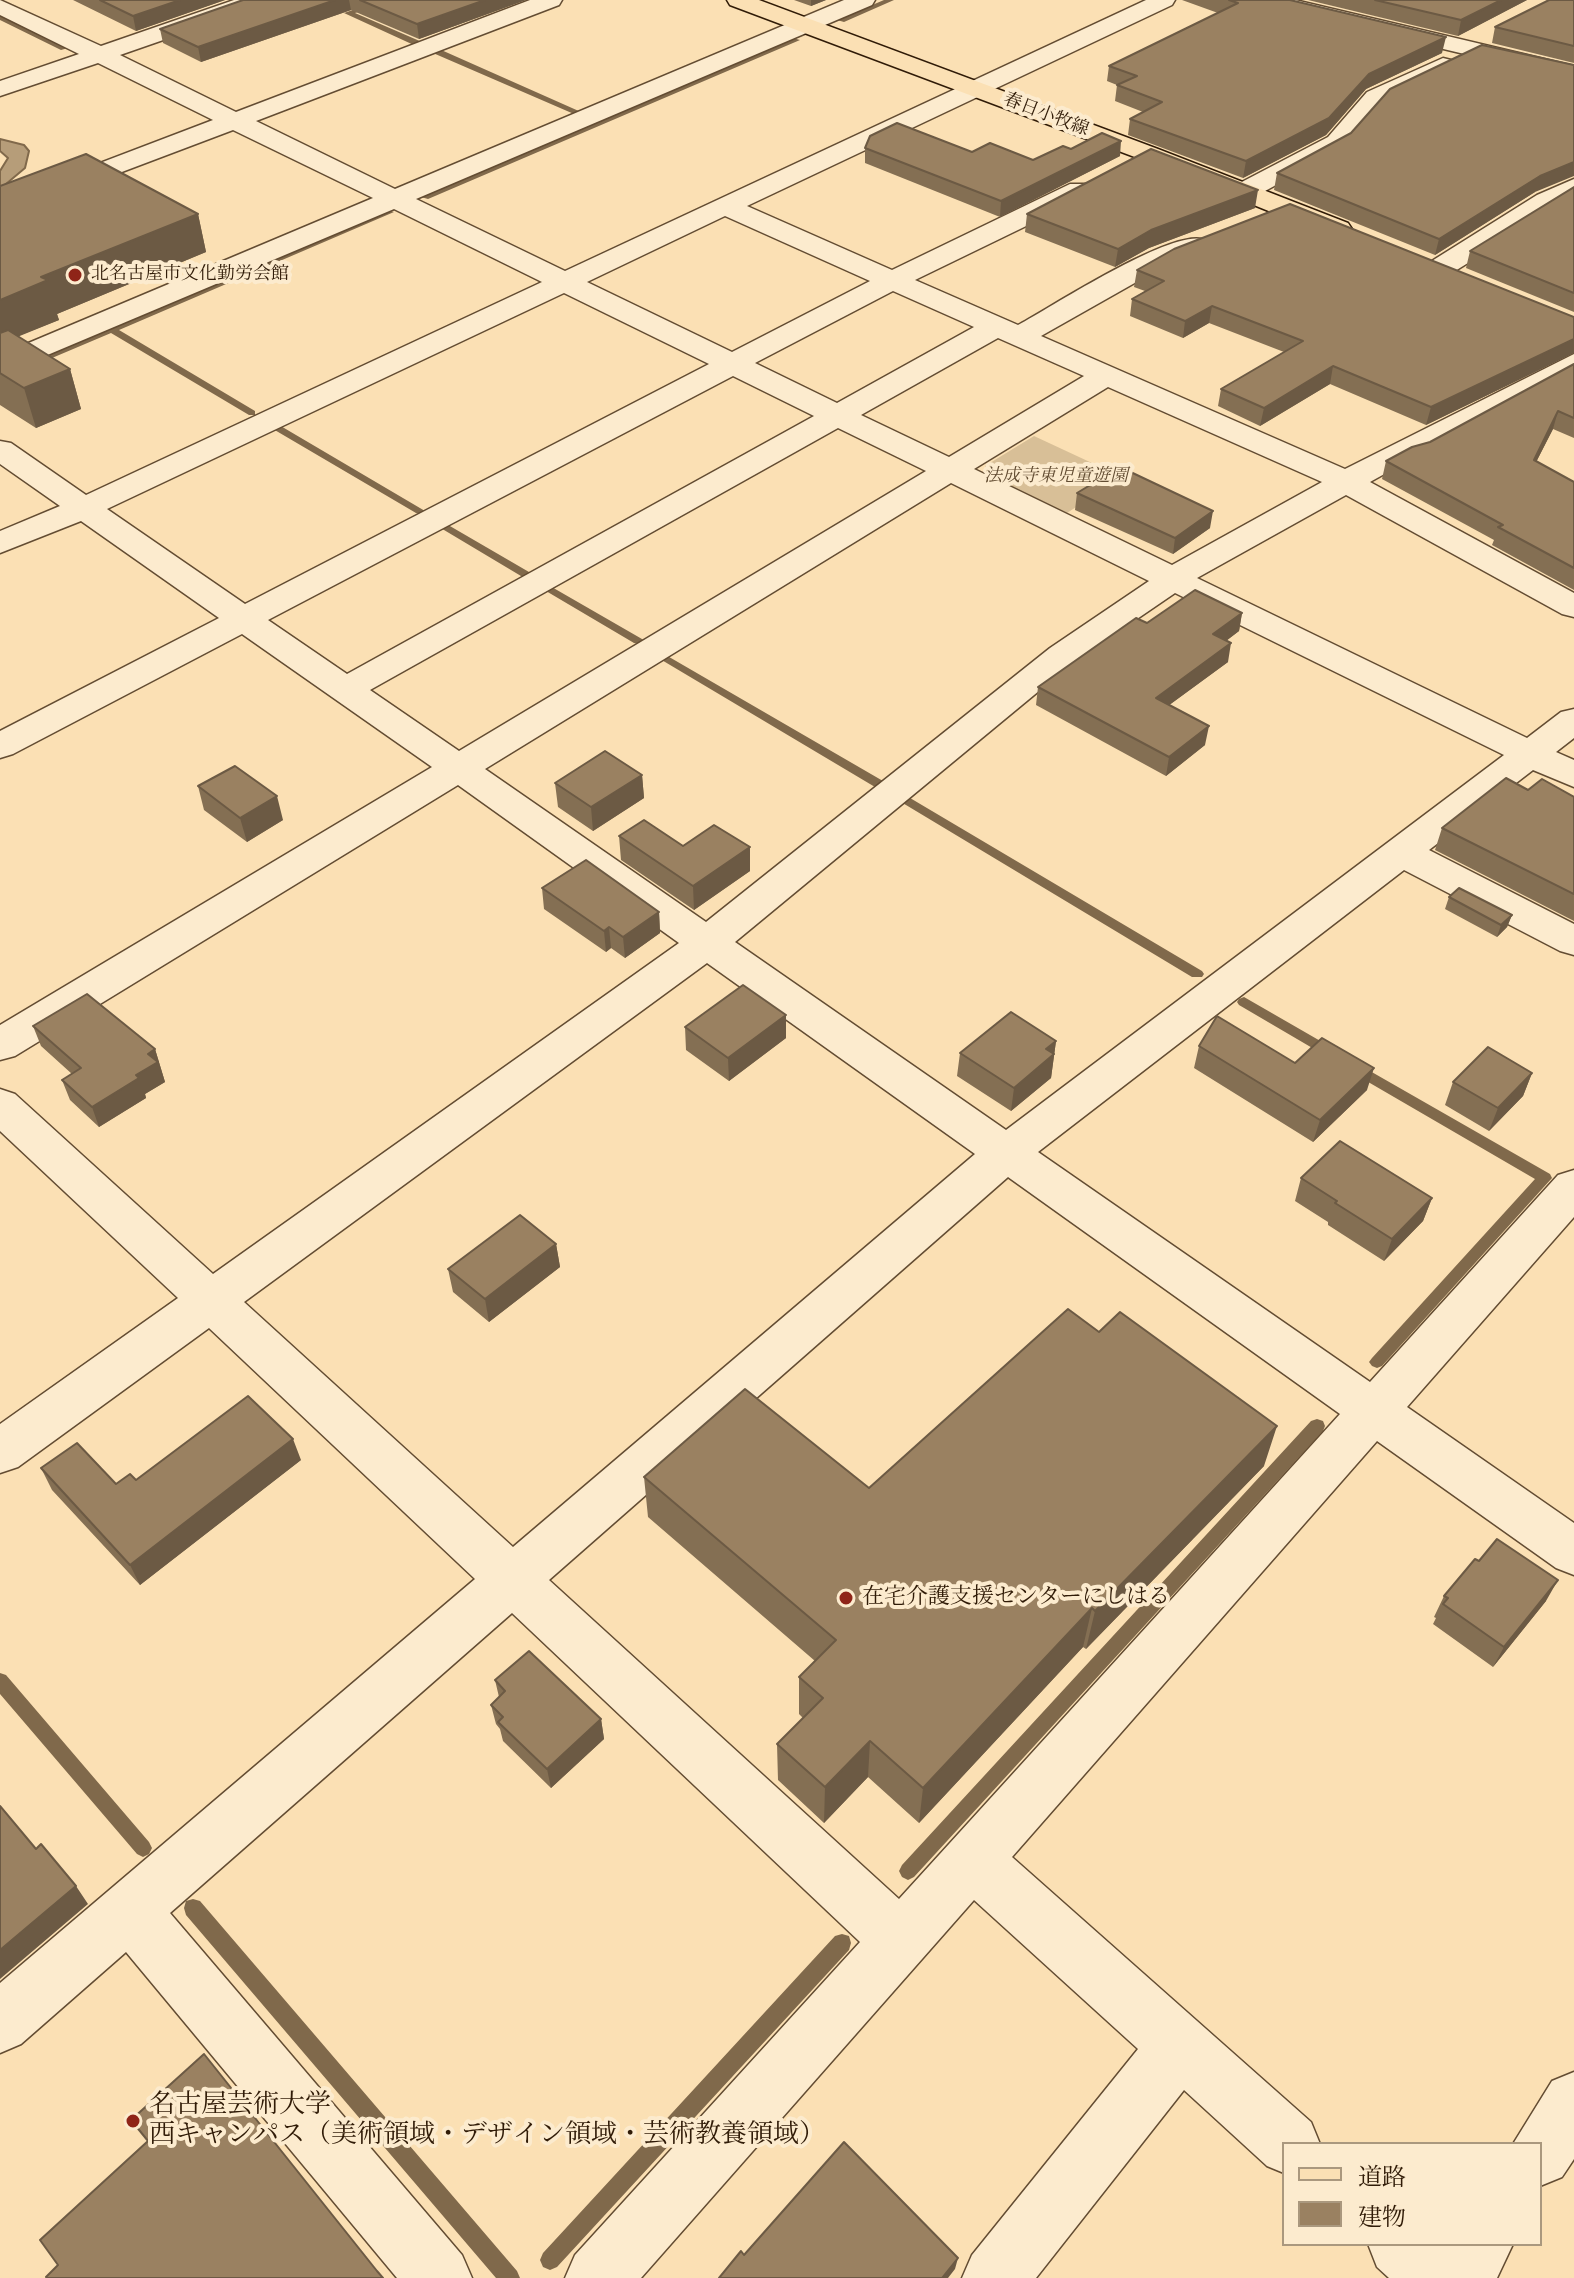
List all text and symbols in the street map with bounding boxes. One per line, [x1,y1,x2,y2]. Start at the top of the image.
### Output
street label: 春日小牧線 [1000,89,1092,141]
place label: 北名古屋市文化勤労会館 [91,264,289,286]
marker: 北名古屋市文化勤労会館 [66,266,84,284]
park label: 法成寺東児童遊園 [984,466,1128,488]
place label: 在宅介護支援センターにしはる [862,1585,1170,1611]
marker: 在宅介護支援センターにしはる [837,1589,855,1607]
place label: 名古屋芸術大学 西キャンパス（美術領域・デザイン領域・芸術教養領域） [149,2090,825,2152]
marker: 名古屋芸術大学 西キャンパス（美術領域・デザイン領域・芸術教養領域） [124,2112,142,2130]
legend [1282,2142,1542,2246]
text: 道路 [1358,2162,1406,2192]
text: 建物 [1358,2202,1406,2232]

